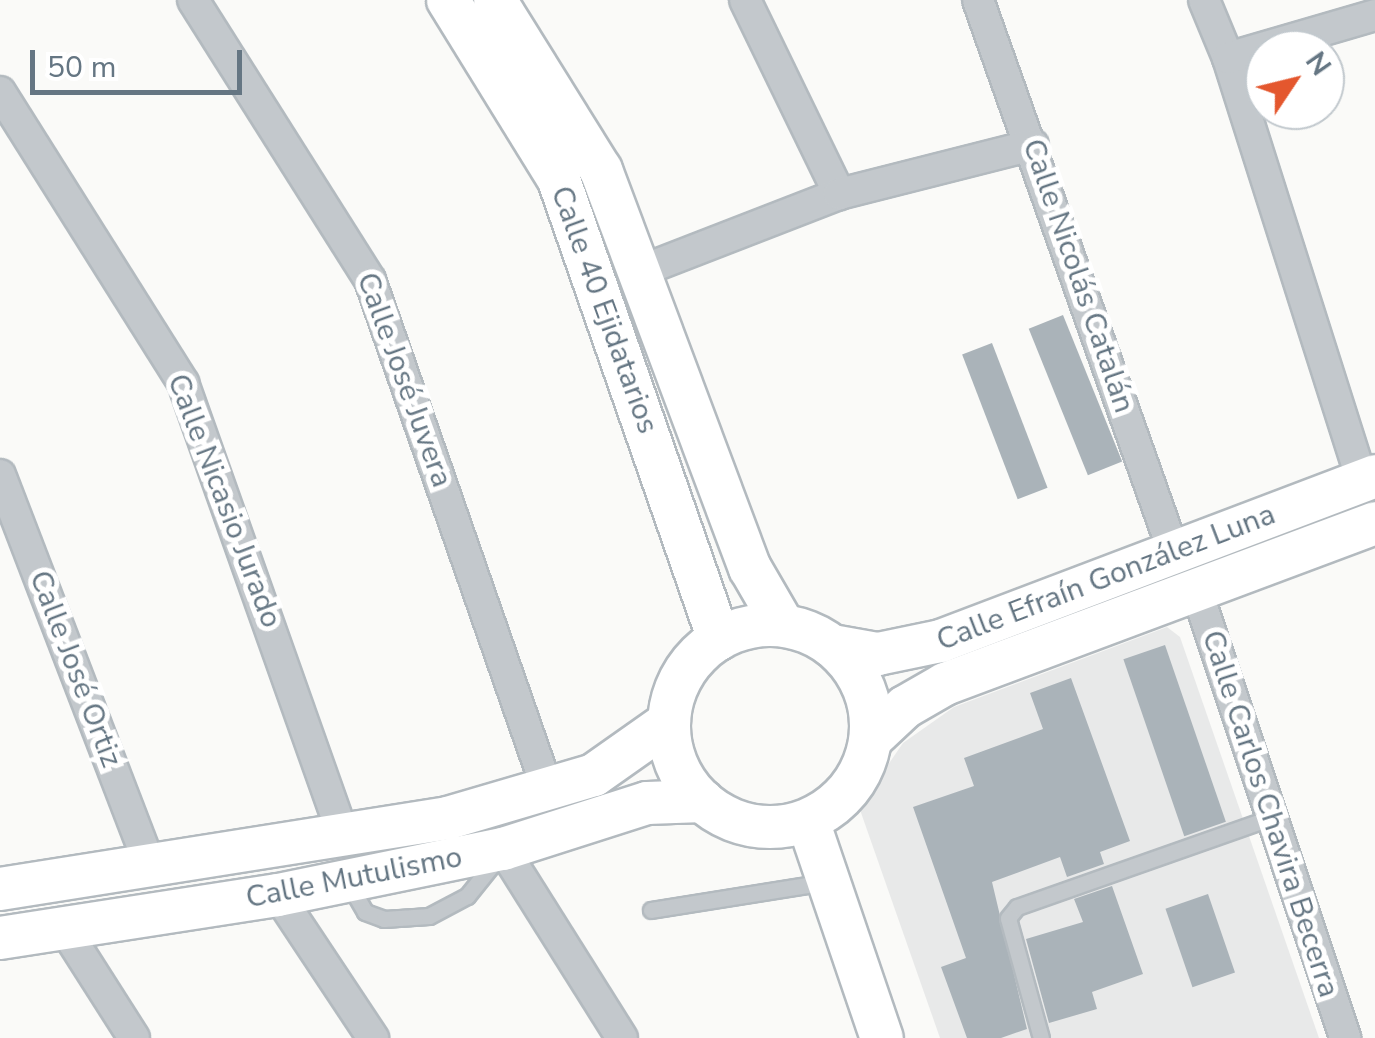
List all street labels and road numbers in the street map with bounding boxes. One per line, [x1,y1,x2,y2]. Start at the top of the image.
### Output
street label: Calle Nicolás Catalán [1014,134,1142,418]
street label: Calle 40 Ejidatarios [543,181,665,439]
street label: Calle José Juvera [349,268,459,492]
street label: Calle Nicasio Jurado [159,369,289,633]
street label: Calle Efraín González Luna [932,497,1280,659]
street label: Calle José Ortiz [21,566,129,772]
street label: Calle Carlos Chavira Becerra [1194,626,1346,1002]
street label: Calle Mutulismo [243,839,465,917]

